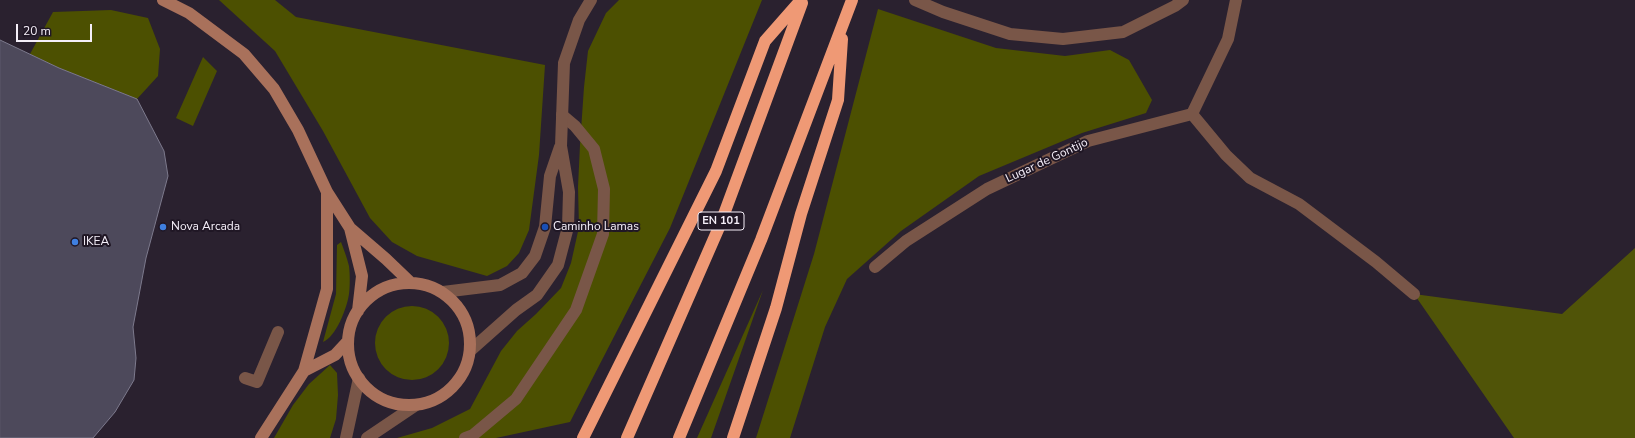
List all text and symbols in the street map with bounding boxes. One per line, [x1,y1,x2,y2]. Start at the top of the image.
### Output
scale bar [18,16,94,42]
text: 20 m [23,23,51,39]
street label: Lugar de Gontijo [1004,136,1090,186]
road number: EN 101 [698,212,744,230]
place label: Nova Arcada [171,220,240,234]
place label: Caminho Lamas [553,220,639,234]
marker: Nova Arcada [158,222,168,232]
marker: Caminho Lamas [540,222,550,232]
place label: IKEA [83,235,109,249]
marker: IKEA [70,237,80,247]

